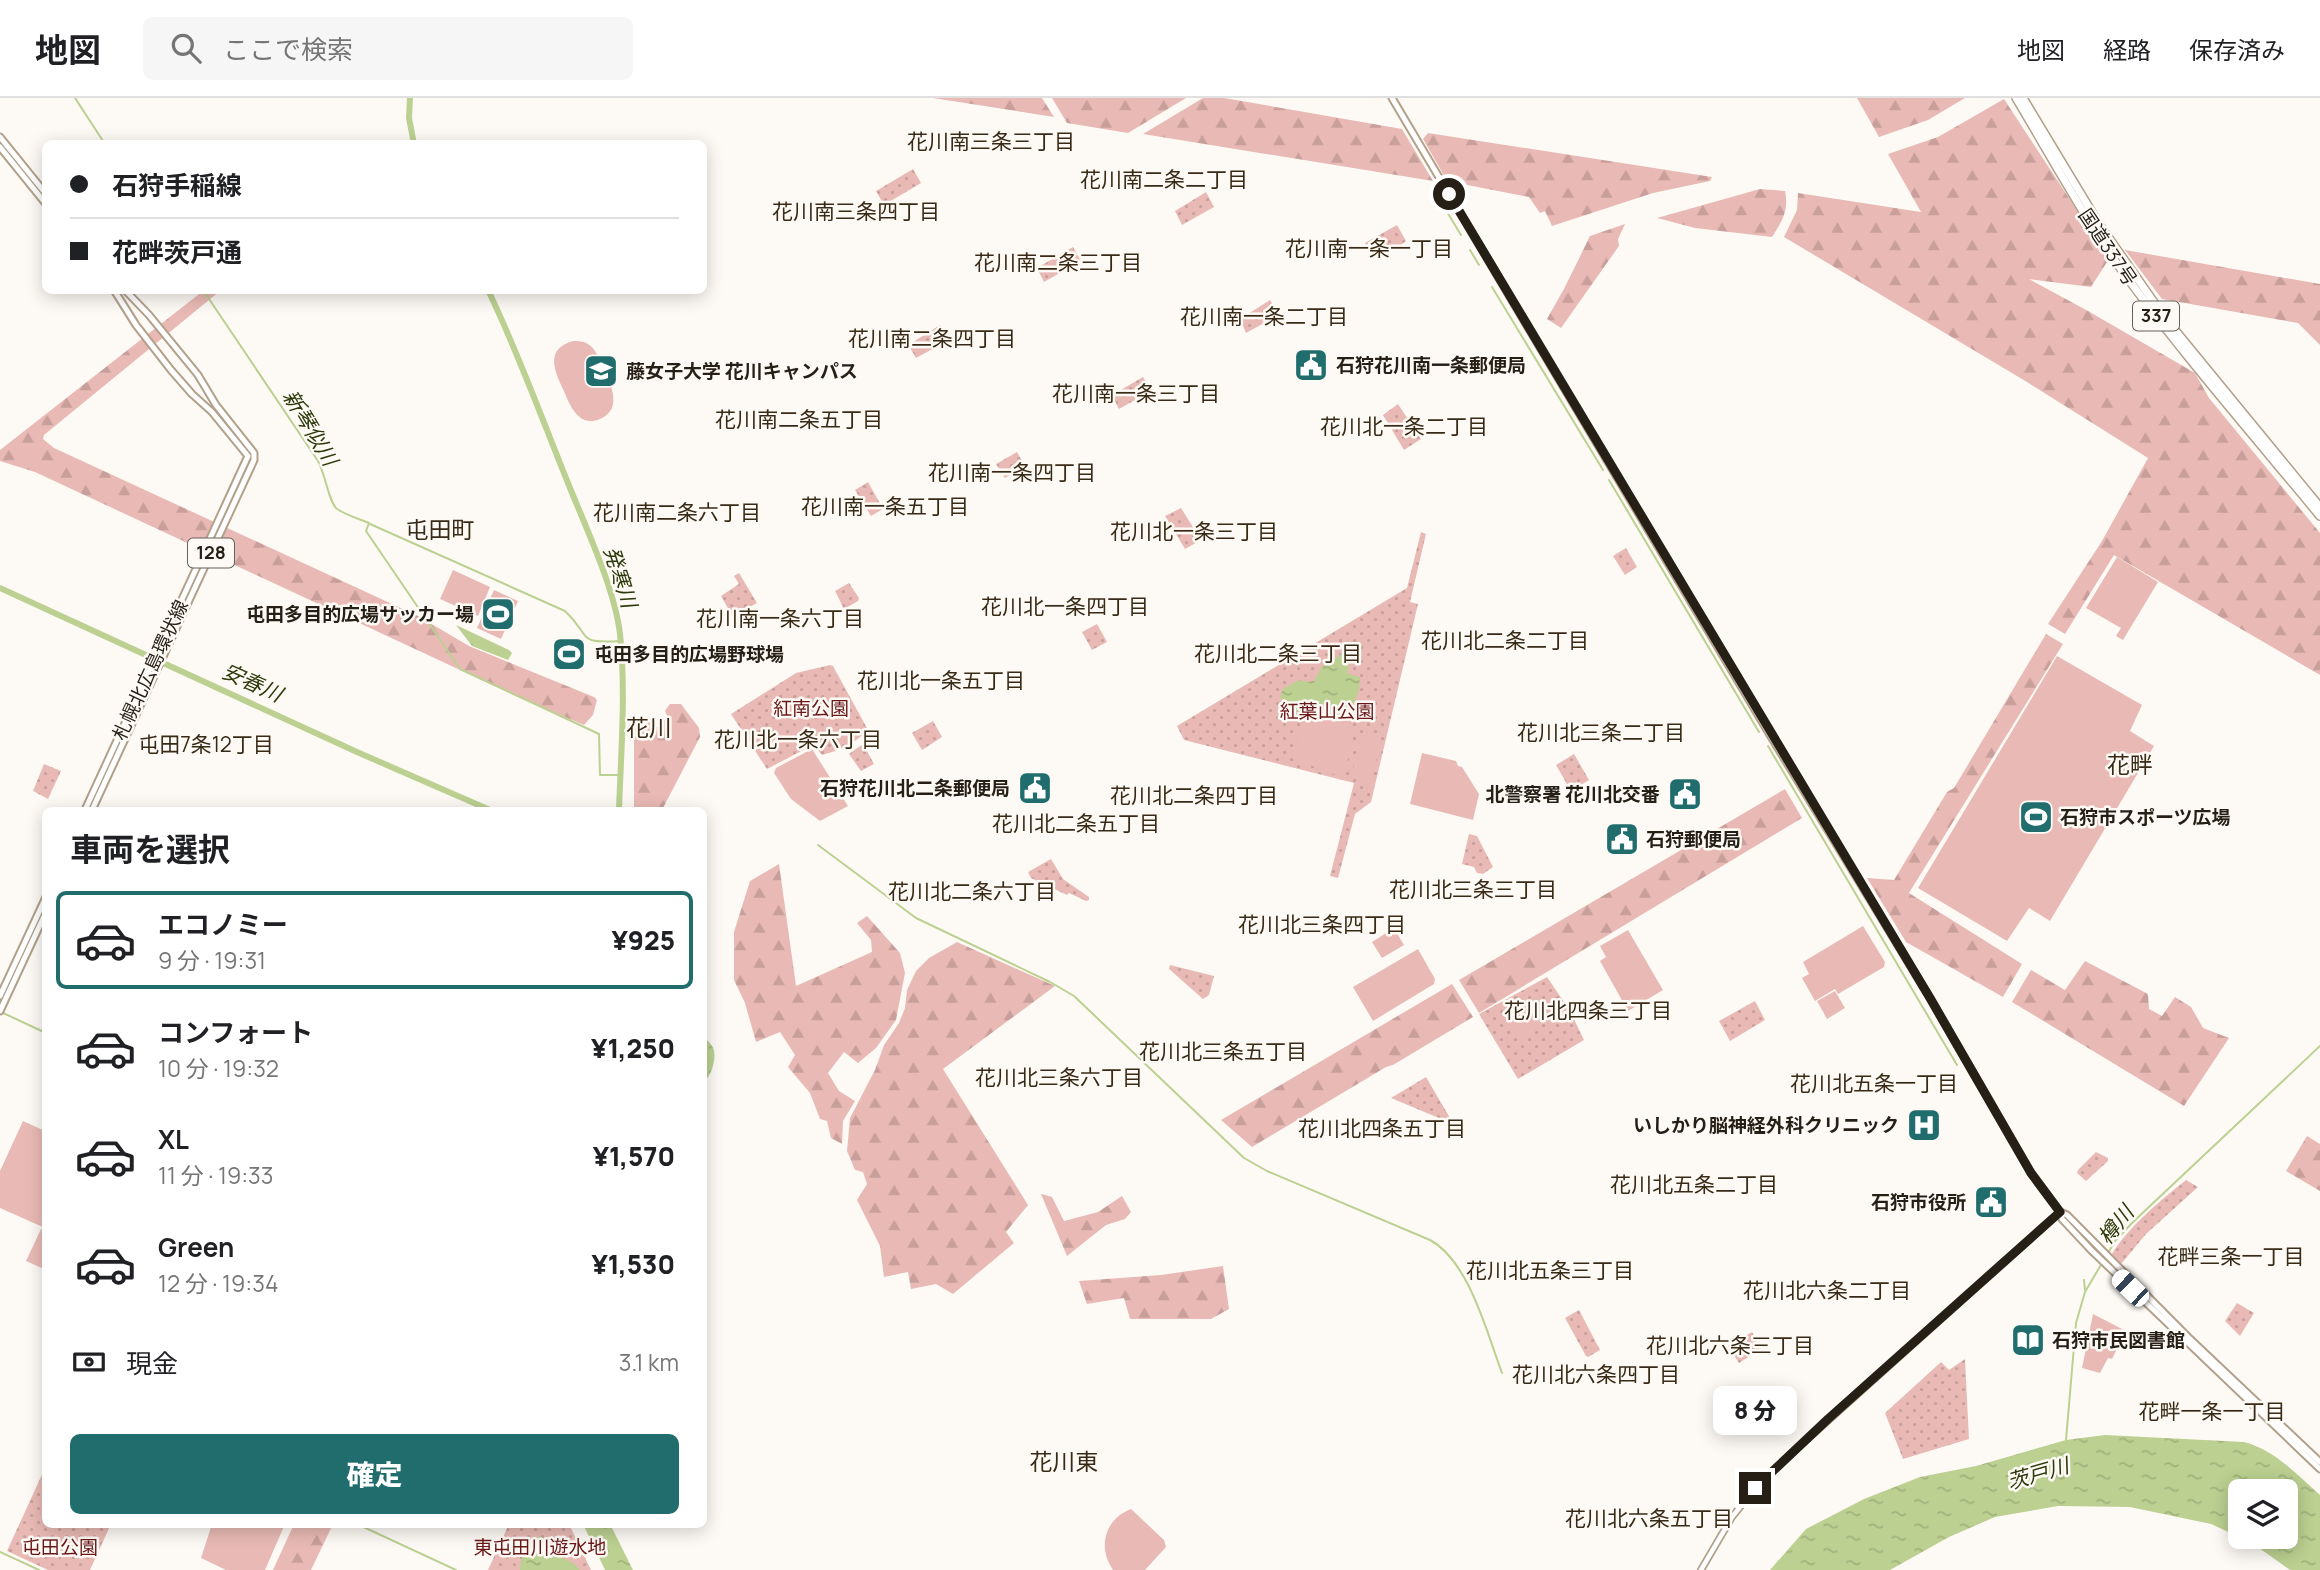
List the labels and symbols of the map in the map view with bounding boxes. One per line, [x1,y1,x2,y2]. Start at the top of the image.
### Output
district label: 花川南三条三丁目 [907,127,1075,155]
district label: 花川南二条二丁目 [1080,165,1248,193]
route start [1433,178,1465,210]
district label: 花川南三条四丁目 [772,197,940,225]
street label: 国道337号 [2073,203,2143,291]
district label: 花川南一条一丁目 [1285,234,1453,262]
district label: 花川南二条三丁目 [974,248,1142,276]
district label: 花川南一条二丁目 [1180,302,1348,330]
road number: 337 [2133,302,2179,330]
district label: 花川南二条四丁目 [848,324,1016,352]
public building icon: 石狩花川南一条郵便局 [1292,346,1330,384]
school or university icon: 藤女子大学 花川キャンパス [582,352,620,390]
place label: 石狩花川南一条郵便局 [1336,352,1526,378]
place label: 藤女子大学 花川キャンパス [626,358,858,384]
district label: 花川南一条三丁目 [1052,379,1220,407]
water label: 新琴似川 [277,384,346,472]
district label: 花川南二条五丁目 [715,405,883,433]
district label: 花川北一条二丁目 [1320,412,1488,440]
district label: 花川南一条四丁目 [928,458,1096,486]
district label: 花川南一条五丁目 [801,492,969,520]
district label: 花川南二条六丁目 [593,498,761,526]
district label: 屯田町 [406,513,475,545]
district label: 花川北一条三丁目 [1110,517,1278,545]
road number: 128 [188,538,234,568]
water label: 発寒川 [598,542,645,613]
district label: 花川北一条四丁目 [981,592,1149,620]
sports icon: 屯田多目的広場サッカー場 [479,595,517,633]
street label: 札幌北広島環状線 [106,596,194,744]
place label: 屯田多目的広場サッカー場 [246,601,474,627]
district label: 花川南一条六丁目 [696,604,864,632]
district label: 花川北二条二丁目 [1421,626,1589,654]
sports icon: 屯田多目的広場野球場 [550,635,588,673]
district label: 花川北二条三丁目 [1194,639,1362,667]
place label: 屯田多目的広場野球場 [594,641,784,667]
water label: 安春川 [218,656,289,709]
district label: 花川北一条五丁目 [857,666,1025,694]
park label: 紅南公園 [773,695,849,721]
park label: 紅葉山公園 [1279,698,1375,724]
district label: 花川 [626,711,672,743]
district label: 花川北三条二丁目 [1517,718,1685,746]
district label: 花川北一条六丁目 [714,725,882,753]
district label: 屯田7条12丁目 [138,730,274,758]
district label: 花畔 [2107,748,2153,780]
public building icon: 石狩花川北二条郵便局 [1016,769,1054,807]
place label: 石狩花川北二条郵便局 [820,775,1010,801]
public building icon: 北警察署 花川北交番 [1666,775,1704,813]
district label: 花川北二条四丁目 [1110,781,1278,809]
place label: 北警察署 花川北交番 [1485,781,1660,807]
sports icon: 石狩市スポーツ広場 [2017,798,2055,836]
place label: 石狩市スポーツ広場 [2060,804,2231,830]
district label: 花川北二条五丁目 [992,809,1160,837]
public building icon: 石狩郵便局 [1603,820,1641,858]
place label: 石狩郵便局 [1646,826,1741,852]
district label: 花川北三条三丁目 [1389,875,1557,903]
district label: 花川北二条六丁目 [888,877,1056,905]
district label: 花川北三条四丁目 [1238,910,1406,938]
district label: 花川北四条三丁目 [1504,996,1672,1024]
district label: 花川北三条五丁目 [1139,1037,1307,1065]
district label: 花川北三条六丁目 [975,1063,1143,1091]
district label: 花川北五条一丁目 [1790,1069,1958,1097]
hospital icon: いしかり脳神経外科クリニック [1905,1106,1943,1144]
place label: いしかり脳神経外科クリニック [1633,1112,1899,1138]
district label: 花川北四条五丁目 [1298,1114,1466,1142]
district label: 花川北五条二丁目 [1610,1170,1778,1198]
public building icon: 石狩市役所 [1972,1183,2010,1221]
place label: 石狩市役所 [1871,1189,1966,1215]
water label: 樽川 [2091,1198,2141,1250]
district label: 花畔三条一丁目 [2158,1242,2305,1270]
district label: 花川北五条三丁目 [1466,1256,1634,1284]
car [2108,1266,2153,1310]
district label: 花川北六条二丁目 [1743,1276,1911,1304]
library icon: 石狩市民図書館 [2009,1321,2047,1359]
place label: 石狩市民図書館 [2052,1327,2185,1353]
district label: 花川北六条三丁目 [1646,1331,1814,1359]
district label: 花川北六条四丁目 [1512,1360,1680,1388]
callout: 8 分 [1713,1386,1797,1436]
district label: 花畔一条一丁目 [2139,1397,2286,1425]
district label: 花川東 [1030,1445,1099,1477]
water label: 茨戸川 [2004,1450,2074,1495]
route end [1739,1472,1771,1504]
district label: 花川北六条五丁目 [1565,1504,1733,1532]
park label: 屯田公園 [22,1534,98,1560]
park label: 東屯田川遊水地 [473,1534,607,1560]

